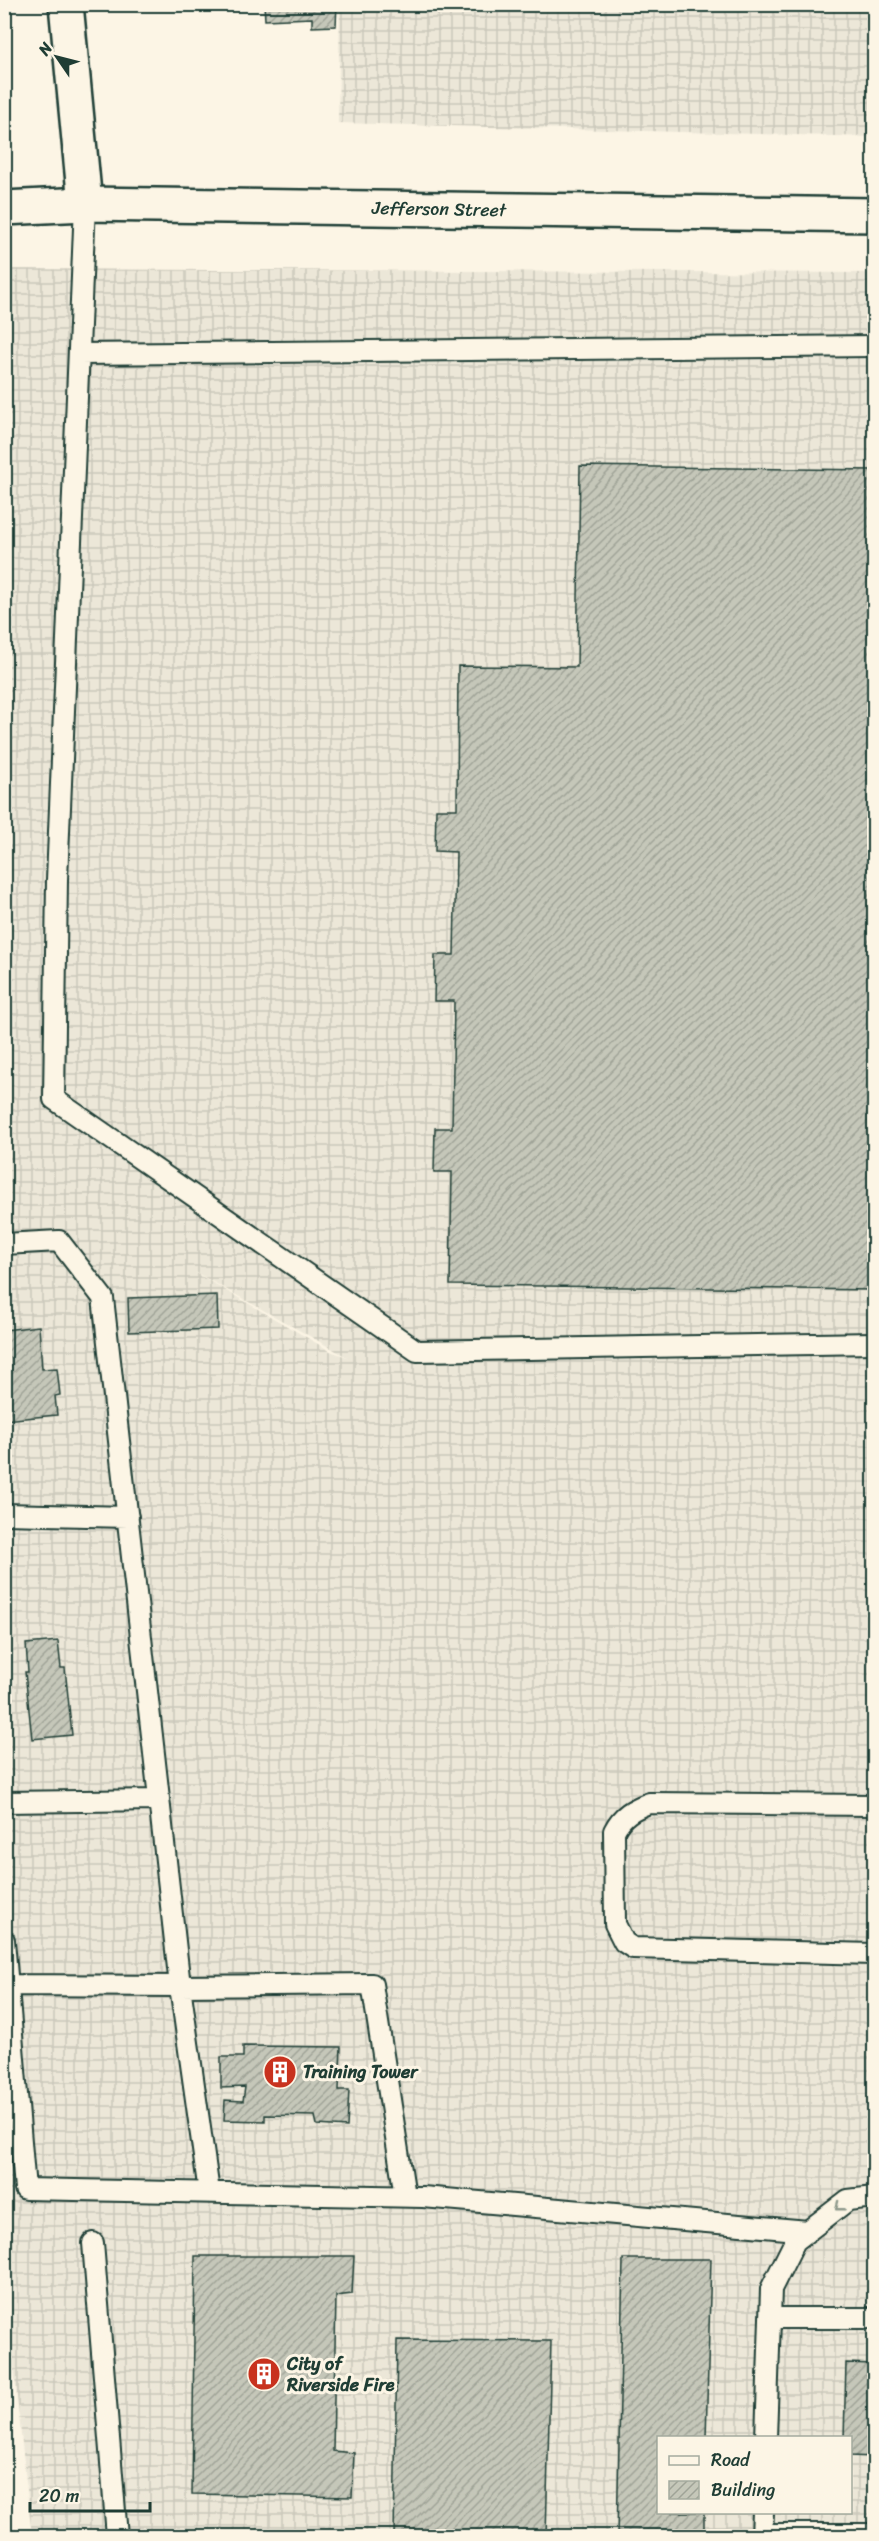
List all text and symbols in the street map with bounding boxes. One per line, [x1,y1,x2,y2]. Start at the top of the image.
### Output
north arrow [27,27,87,87]
text: N [29,35,61,62]
street label: Jefferson Street [371,192,507,226]
building icon: Training Tower [262,2054,298,2090]
place label: Training Tower [303,2056,419,2088]
one-way arrow [834,2199,845,2210]
place label: City of Riverside Fire [286,2348,395,2401]
building icon: City of Riverside Fire [246,2356,282,2392]
legend [657,2436,852,2514]
text: Road [711,2444,751,2476]
text: Building [711,2474,775,2506]
scale bar [30,2475,150,2513]
text: 20 m [39,2480,79,2512]

